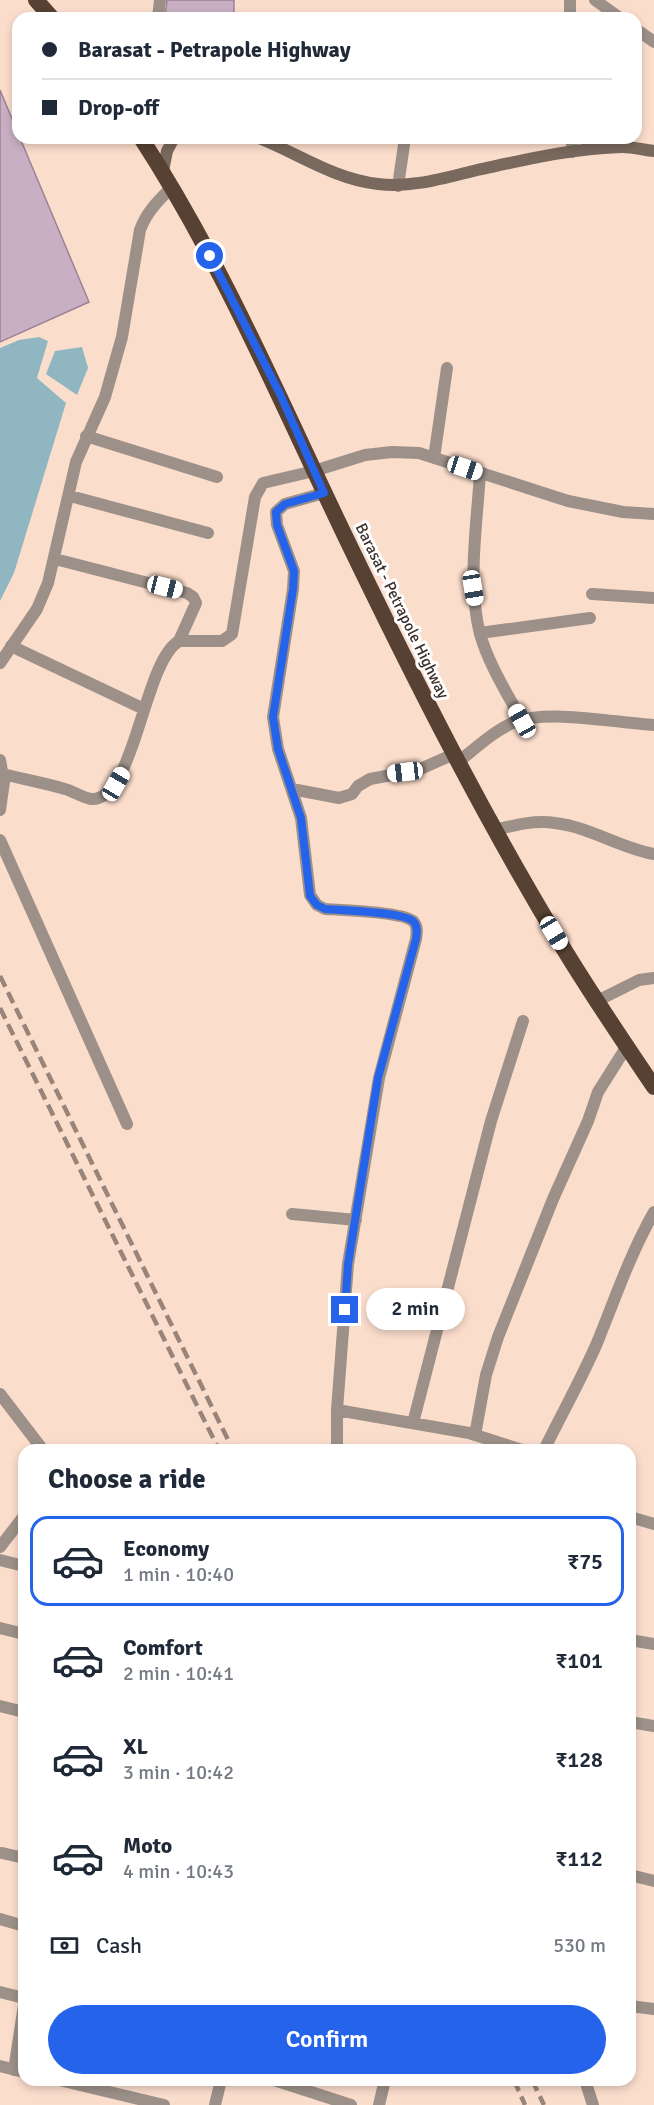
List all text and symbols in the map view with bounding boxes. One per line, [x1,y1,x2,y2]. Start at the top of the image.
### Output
text: Barasat - Petrapole Highway [78,36,351,63]
text: Drop-off [78,94,159,121]
route start [196,242,223,269]
car [445,454,485,482]
street label: Barasat - Petrapole Highway [351,520,453,702]
car [461,569,485,607]
car [145,574,185,600]
car [505,701,539,741]
car [386,761,424,783]
car [99,764,133,804]
car [537,913,571,953]
callout: 2 min [366,1289,465,1331]
route end [331,1296,358,1323]
text: 2 min [392,1296,439,1321]
text: Choose a ride [48,1463,206,1496]
icon: car [51,1534,105,1588]
text: Economy [123,1535,209,1562]
text: ₹75 [567,1548,603,1575]
text: 1 min · 10:40 [123,1562,234,1587]
icon: car [51,1633,105,1687]
text: Comfort [123,1634,203,1661]
text: ₹101 [555,1647,603,1674]
text: 2 min · 10:41 [123,1661,234,1686]
icon: car [51,1732,105,1786]
text: XL [123,1733,148,1760]
text: ₹128 [555,1746,603,1773]
text: 3 min · 10:42 [123,1760,234,1785]
icon: car [51,1831,105,1885]
text: Moto [123,1832,172,1859]
text: ₹112 [555,1845,603,1872]
text: 4 min · 10:43 [123,1859,234,1884]
icon: cash [48,1929,81,1962]
text: Cash [96,1932,142,1959]
text: 530 m [553,1933,606,1958]
button: Confirm [48,2005,606,2074]

